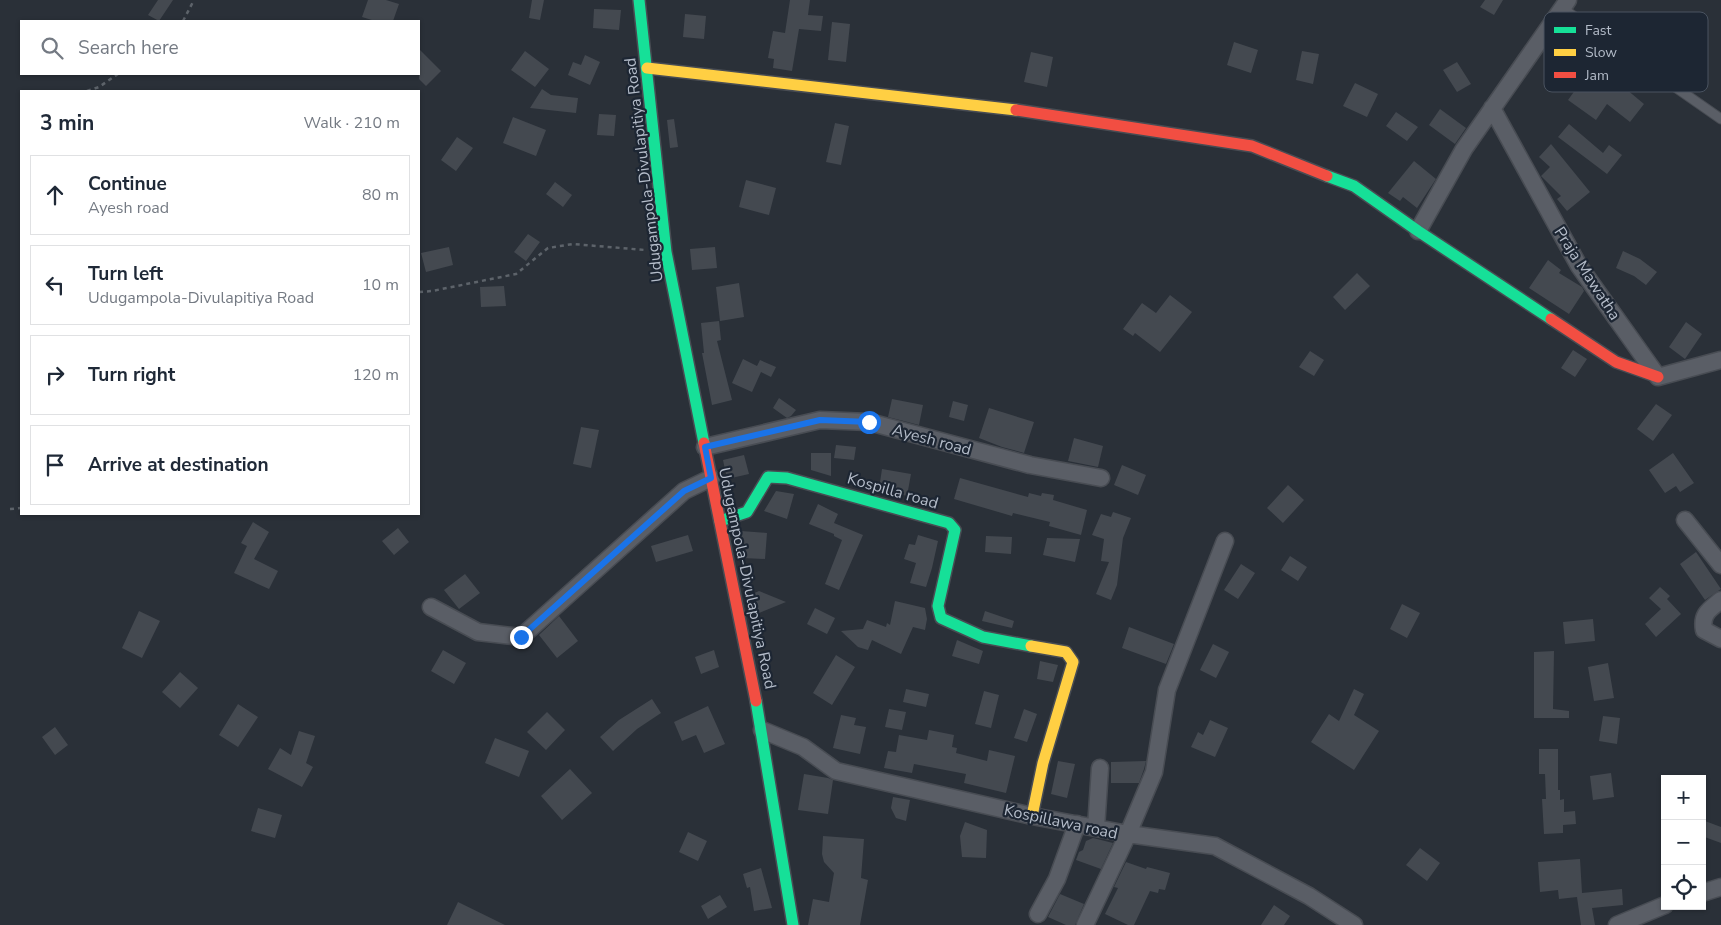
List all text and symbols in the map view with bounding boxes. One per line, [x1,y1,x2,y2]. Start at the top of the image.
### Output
legend [1544,12,1708,92]
search box [20,20,420,75]
text: Fast [1585,21,1611,40]
icon: search [38,34,66,62]
text: Search here [78,35,179,61]
text: Slow [1585,43,1617,62]
street label: Udugampola-Divulapitiya Road [619,56,669,283]
text: Jam [1584,66,1609,85]
text: 3 min [40,109,94,137]
text: Walk · 210 m [304,112,400,134]
text: Continue [88,171,167,197]
icon: ahead [41,181,69,209]
text: 80 m [362,184,399,206]
text: Ayesh road [88,197,169,219]
street label: Praja Mawatha [1549,222,1626,325]
text: Turn left [88,261,163,287]
icon: left [41,271,69,299]
text: 10 m [362,274,399,296]
text: Udugampola-Divulapitiya Road [88,287,314,309]
icon: right [41,361,69,389]
text: Turn right [88,362,175,388]
text: 120 m [352,364,399,386]
route start [858,411,881,434]
street label: Ayesh road [890,419,974,461]
icon: arrive [41,451,69,479]
text: Arrive at destination [88,452,269,478]
street label: Udugampola-Divulapitiya Road [713,465,781,691]
street label: Kospilla road [845,467,941,514]
route end [510,626,533,649]
map controls [1661,775,1706,910]
button: + [1661,775,1706,820]
street label: Kospillawa road [1002,799,1120,845]
button: − [1661,820,1706,865]
button: locate [1661,865,1706,910]

